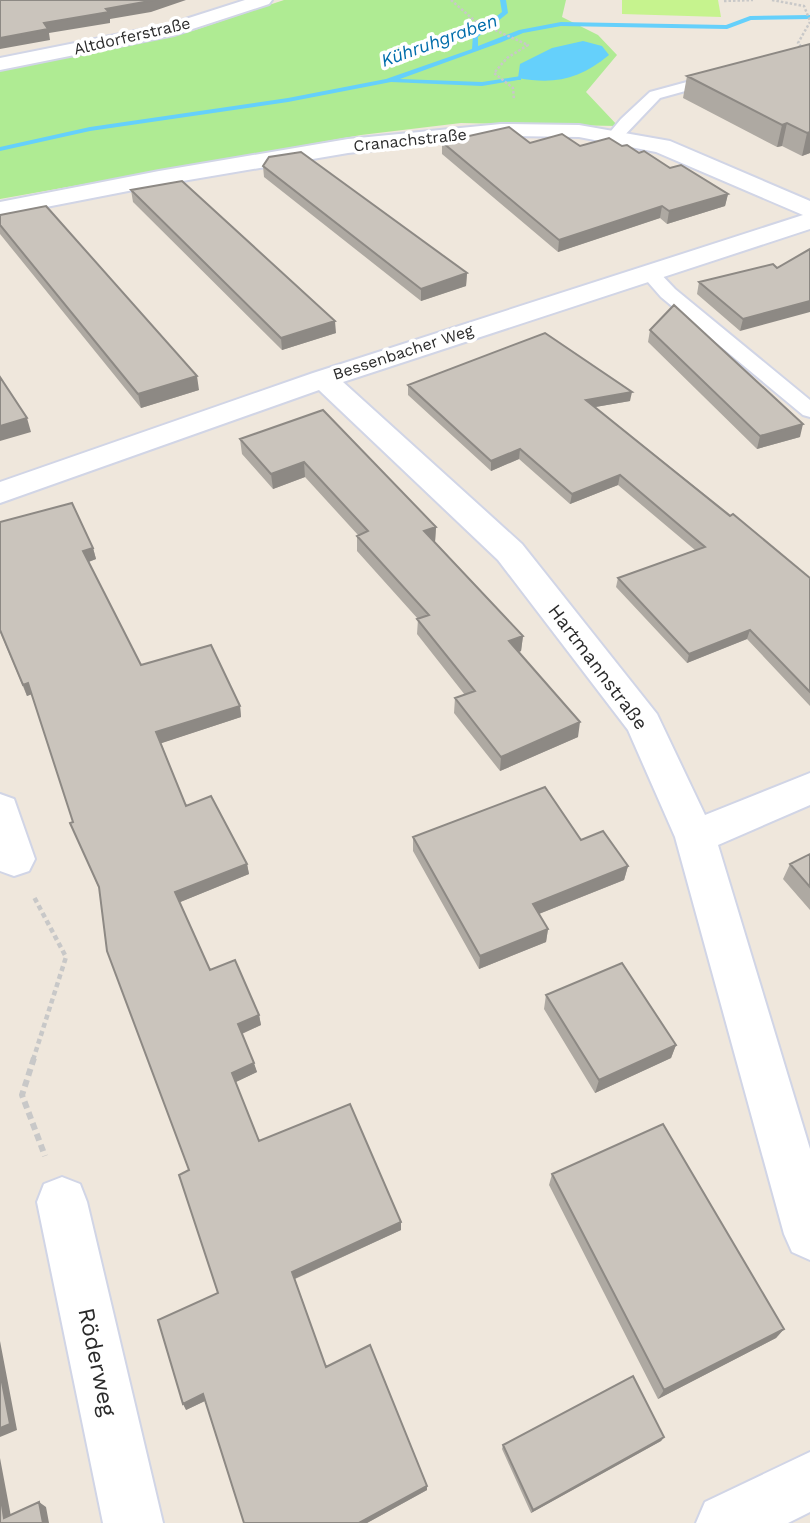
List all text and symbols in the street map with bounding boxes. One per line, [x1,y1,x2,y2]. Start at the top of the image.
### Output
water label: Kühruhgraben [378,9,500,71]
street label: Altdorferstraße [72,13,192,59]
street label: Cranachstraße [352,125,468,155]
street label: Bessenbacher Weg [330,320,476,384]
street label: Hartmannstraße [543,600,653,734]
street label: Röderweg [72,1305,122,1419]

